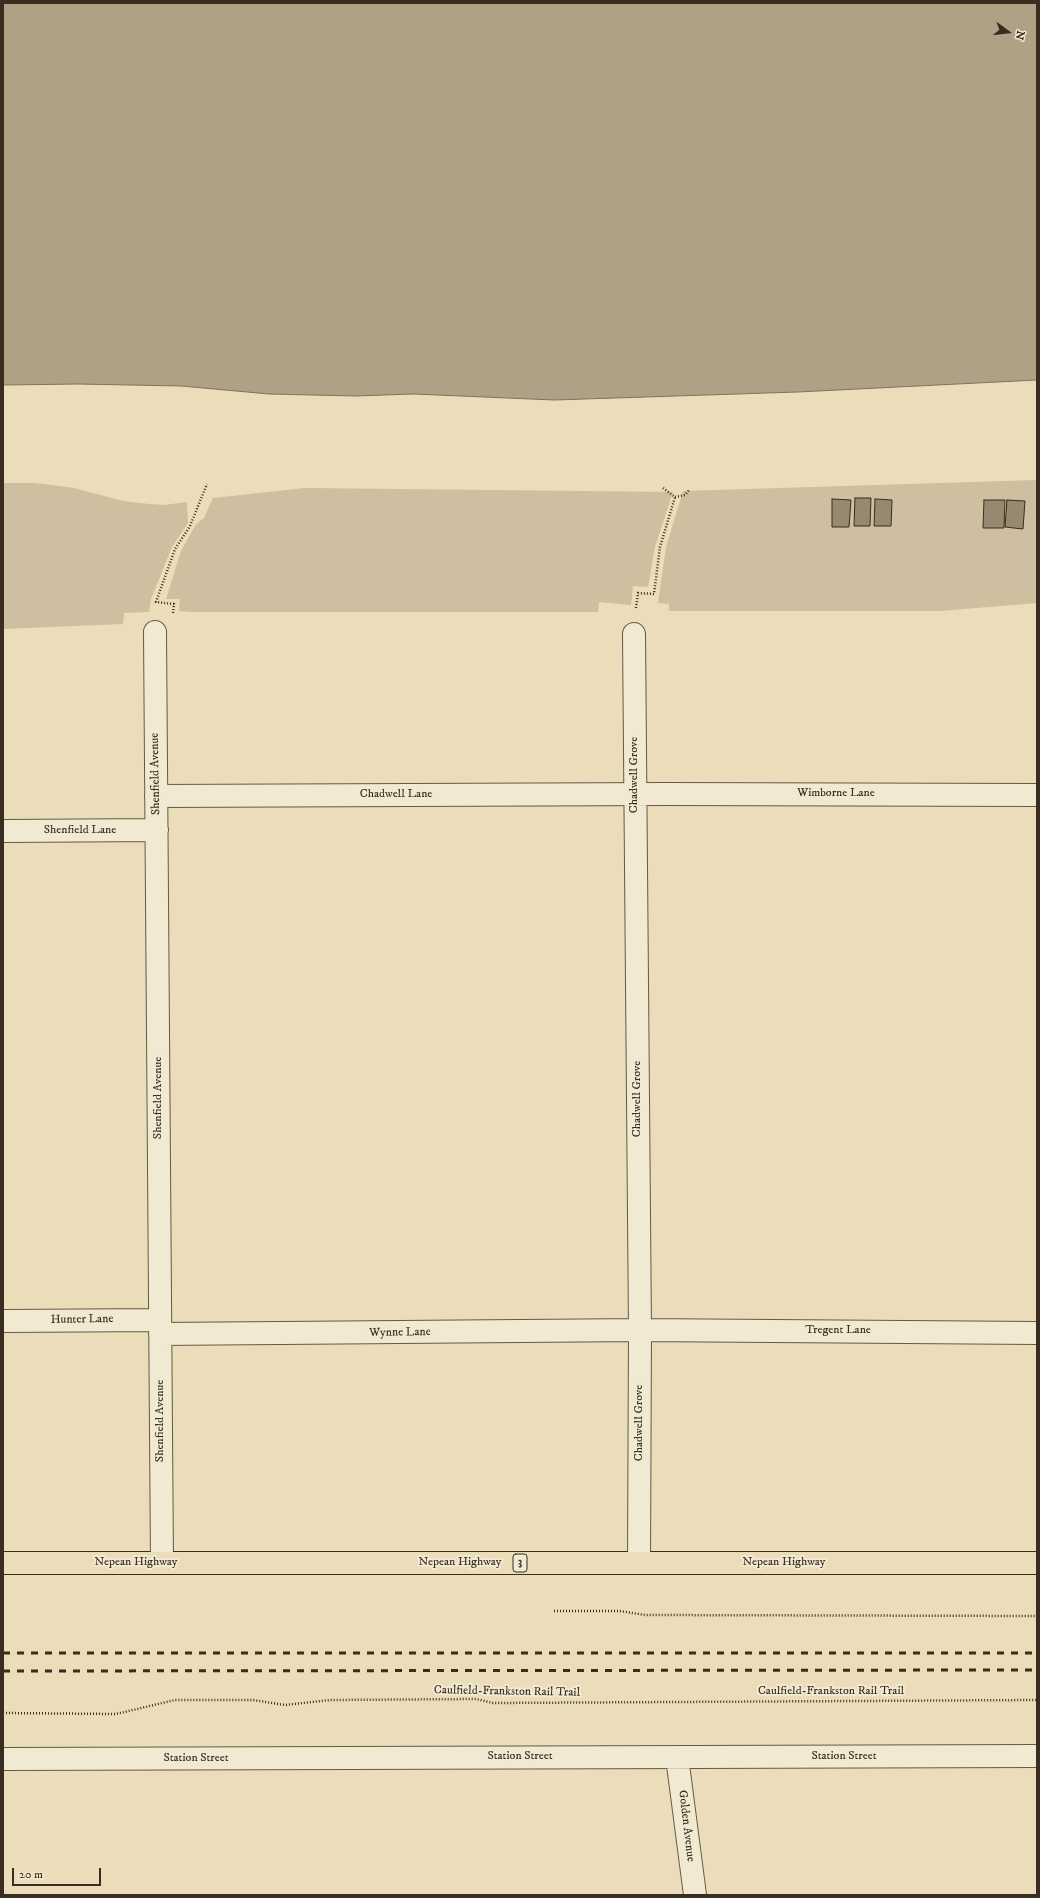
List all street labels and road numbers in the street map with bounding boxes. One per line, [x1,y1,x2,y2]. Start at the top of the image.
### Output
street label: Shenfield Avenue [148,733,164,815]
street label: Chadwell Grove [628,737,642,813]
street label: Wimborne Lane [797,787,875,801]
street label: Chadwell Lane [360,788,432,802]
street label: Shenfield Lane [44,824,116,838]
street label: Shenfield Avenue [152,1057,166,1139]
street label: Chadwell Grove [631,1061,645,1137]
street label: Hunter Lane [51,1312,113,1328]
street label: Tregent Lane [805,1324,871,1338]
street label: Wynne Lane [369,1325,431,1341]
street label: Shenfield Avenue [154,1380,168,1462]
street label: Chadwell Grove [633,1385,647,1461]
road number: 3 [513,1554,527,1572]
street label: Nepean Highway [94,1556,178,1570]
street label: Nepean Highway [418,1556,502,1570]
street label: Nepean Highway [742,1556,826,1570]
street label: Caulfield-Frankston Rail Trail [434,1684,580,1700]
street label: Caulfield-Frankston Rail Trail [758,1685,904,1699]
street label: Station Street [487,1750,553,1764]
street label: Station Street [811,1750,877,1764]
street label: Station Street [163,1752,229,1766]
street label: Golden Avenue [674,1789,698,1863]

